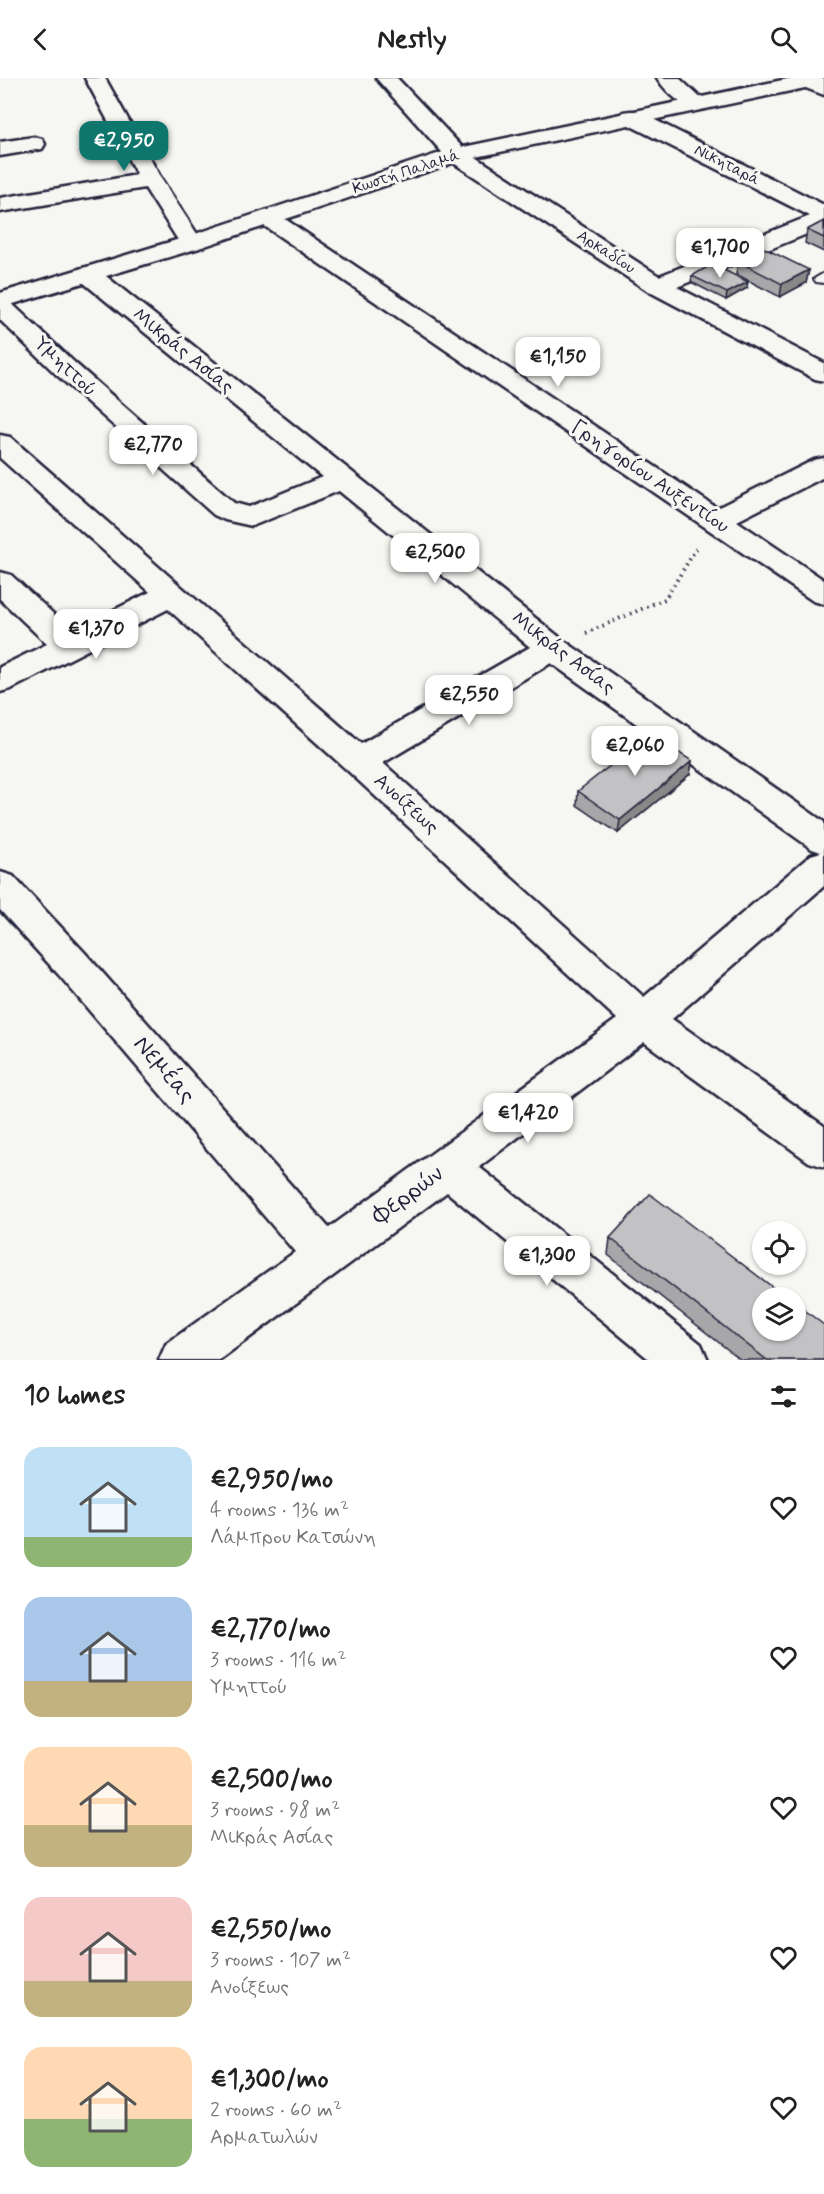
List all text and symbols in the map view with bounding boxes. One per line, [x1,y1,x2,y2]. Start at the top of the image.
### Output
text: Nestly [377,22,447,57]
icon: back [24,23,57,56]
icon: search [767,23,800,56]
pin: €2,950 [75,121,173,172]
text: €2,950 [93,127,155,154]
street label: Νικηταρά [691,140,763,190]
street label: Κωστή Παλαμά [350,145,462,199]
street label: Αρκαδίου [573,225,639,279]
pin: €1,700 [671,228,769,279]
text: €1,700 [690,234,750,261]
street label: Μικράς Ασίας [127,302,240,400]
street label: Υμηττού [28,331,102,403]
pin: €1,150 [509,337,607,388]
text: €1,150 [529,343,587,370]
street label: Γρηγορίου Αυξεντίου [566,414,734,540]
pin: €2,770 [104,425,202,476]
text: €2,770 [123,431,183,458]
pin: €2,500 [386,533,484,584]
text: €2,500 [404,539,466,566]
street label: Μικράς Ασίας [506,605,621,701]
pin: €1,370 [47,609,145,660]
text: €1,370 [67,615,125,642]
pin: €2,550 [420,675,518,726]
text: €2,550 [439,681,499,708]
pin: €2,060 [586,726,684,777]
text: €2,060 [605,732,665,759]
street label: Ανοίξεως [368,768,445,841]
street label: Νεμέας [126,1029,203,1110]
pin: €1,420 [479,1093,577,1144]
text: €1,420 [497,1099,559,1126]
street label: Φερρών [365,1159,450,1232]
map controls [752,1221,806,1341]
button: locate [752,1221,806,1275]
pin: €1,300 [498,1236,596,1287]
text: €1,300 [518,1242,576,1269]
button: layers [752,1287,806,1341]
text: 10 homes [24,1379,125,1413]
icon: filters [767,1380,800,1413]
text: €2,950/mo [210,1463,333,1497]
icon: home [72,1471,144,1543]
icon: heart [767,1491,800,1524]
text: 4 rooms · 136 m² [210,1497,349,1524]
text: Λάμπρου Κατσώνη [210,1524,376,1551]
text: €2,770/mo [210,1613,331,1647]
icon: home [72,1621,144,1693]
icon: heart [767,1641,800,1674]
text: 3 rooms · 116 m² [210,1647,346,1674]
text: Υμηττού [210,1674,287,1701]
text: €2,500/mo [210,1763,333,1797]
icon: home [72,1771,144,1843]
icon: heart [767,1791,800,1824]
text: 3 rooms · 98 m² [210,1797,340,1824]
text: Μικράς Ασίας [210,1824,333,1851]
text: €2,550/mo [210,1913,331,1947]
icon: home [72,1921,144,1993]
icon: heart [767,1941,800,1974]
text: 3 rooms · 107 m² [210,1947,351,1974]
text: Ανοίξεως [210,1974,289,2001]
text: €1,300/mo [210,2063,329,2097]
icon: home [72,2071,144,2143]
icon: heart [767,2091,800,2124]
text: 2 rooms · 60 m² [210,2097,342,2124]
text: Αρματωλών [210,2124,318,2151]

